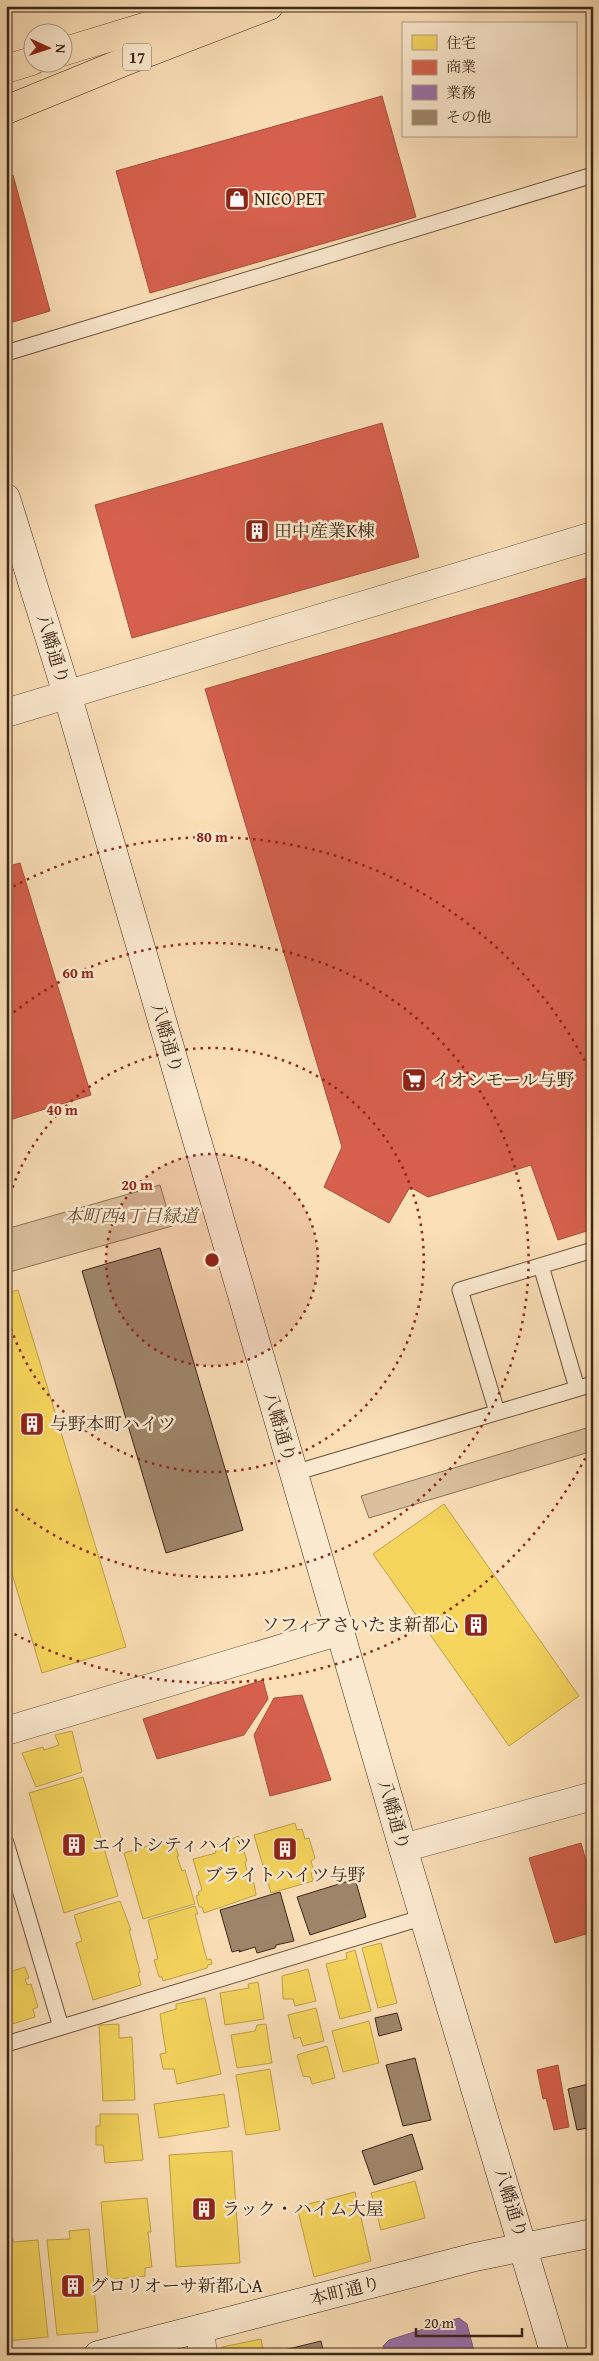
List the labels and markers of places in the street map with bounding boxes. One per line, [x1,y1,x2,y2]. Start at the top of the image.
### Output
place label: NICO PET [254,185,325,212]
shop icon: NICO PET [224,186,250,212]
place label: 田中産業K棟 [274,517,375,544]
building icon: 田中産業K棟 [244,518,270,544]
place label: イオンモール与野 [432,1066,574,1093]
supermarket icon: イオンモール与野 [401,1067,427,1093]
centre of rings [203,1251,221,1269]
place label: 与野本町ハイツ [50,1410,176,1437]
building icon: 与野本町ハイツ [19,1411,45,1437]
place label: ソフィアさいたま新都心 [261,1611,458,1638]
building icon: ソフィアさいたま新都心 [463,1612,489,1638]
place label: エイトシティハイツ [92,1831,253,1858]
building icon: エイトシティハイツ [61,1832,87,1858]
building icon: ブライトハイツ与野 [272,1836,298,1862]
place label: ブライトハイツ与野 [204,1861,366,1888]
place label: ラック・ハイム大屋 [222,2195,384,2222]
building icon: ラック・ハイム大屋 [191,2196,217,2222]
place label: グロリオーサ新都心A [90,2272,263,2299]
building icon: グロリオーサ新都心A [60,2273,86,2299]

